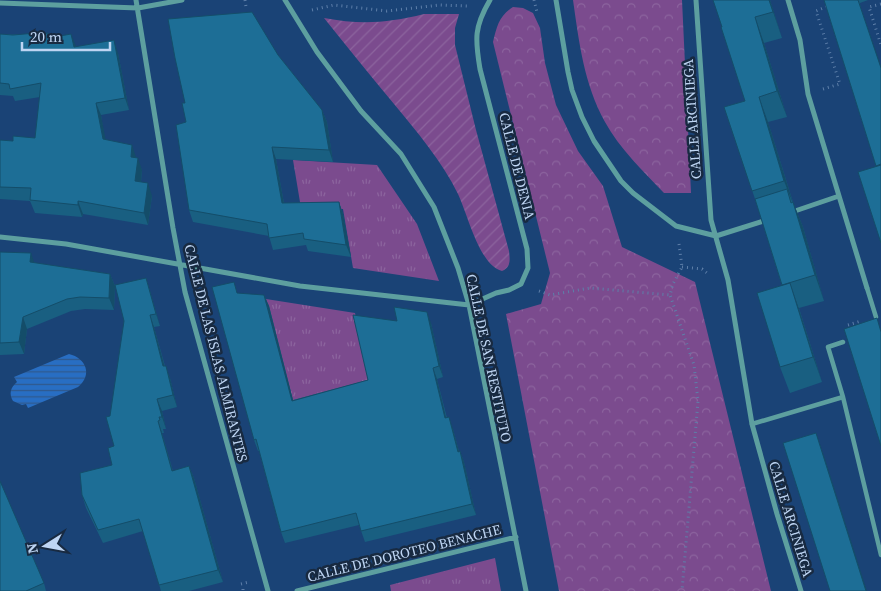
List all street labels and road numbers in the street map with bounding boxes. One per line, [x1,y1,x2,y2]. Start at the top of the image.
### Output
street label: CALLE ARCINIEGA [678,58,706,180]
street label: CALLE DE DENIA [494,110,540,222]
street label: CALLE DE LAS ISLAS ALMIRANTES [179,242,253,464]
street label: CALLE DE SAN RESTITUTO [461,272,517,444]
street label: CALLE ARCINIEGA [764,459,818,580]
street label: CALLE DE DOROTEO BENACHE [305,519,503,587]

